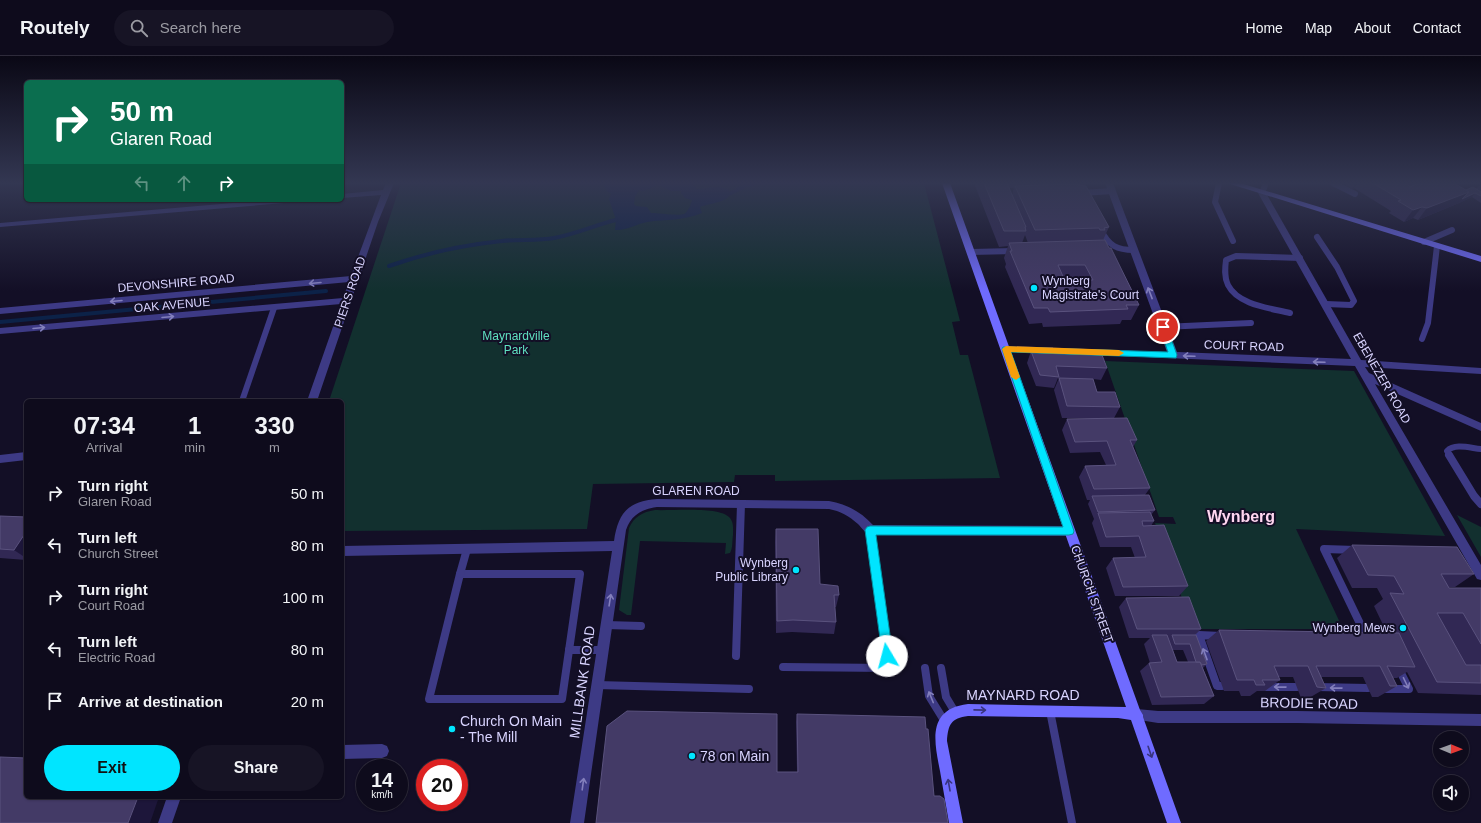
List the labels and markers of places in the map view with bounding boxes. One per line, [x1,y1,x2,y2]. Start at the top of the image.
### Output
place label: Wynberg Magistrate's Court [1042,274,1140,302]
marker: Wynberg Magistrate's Court [1029,283,1039,293]
pin [1146,310,1180,344]
place label: Wynberg Public Library [715,556,788,584]
marker: Wynberg Public Library [791,565,801,575]
place label: Wynberg Mews [1312,621,1395,635]
marker: Wynberg Mews [1398,623,1408,633]
place label: Church On Main - The Mill [460,713,562,745]
marker: Church On Main - The Mill [447,724,457,734]
place label: 78 on Main [700,748,769,764]
marker: 78 on Main [687,751,697,761]

